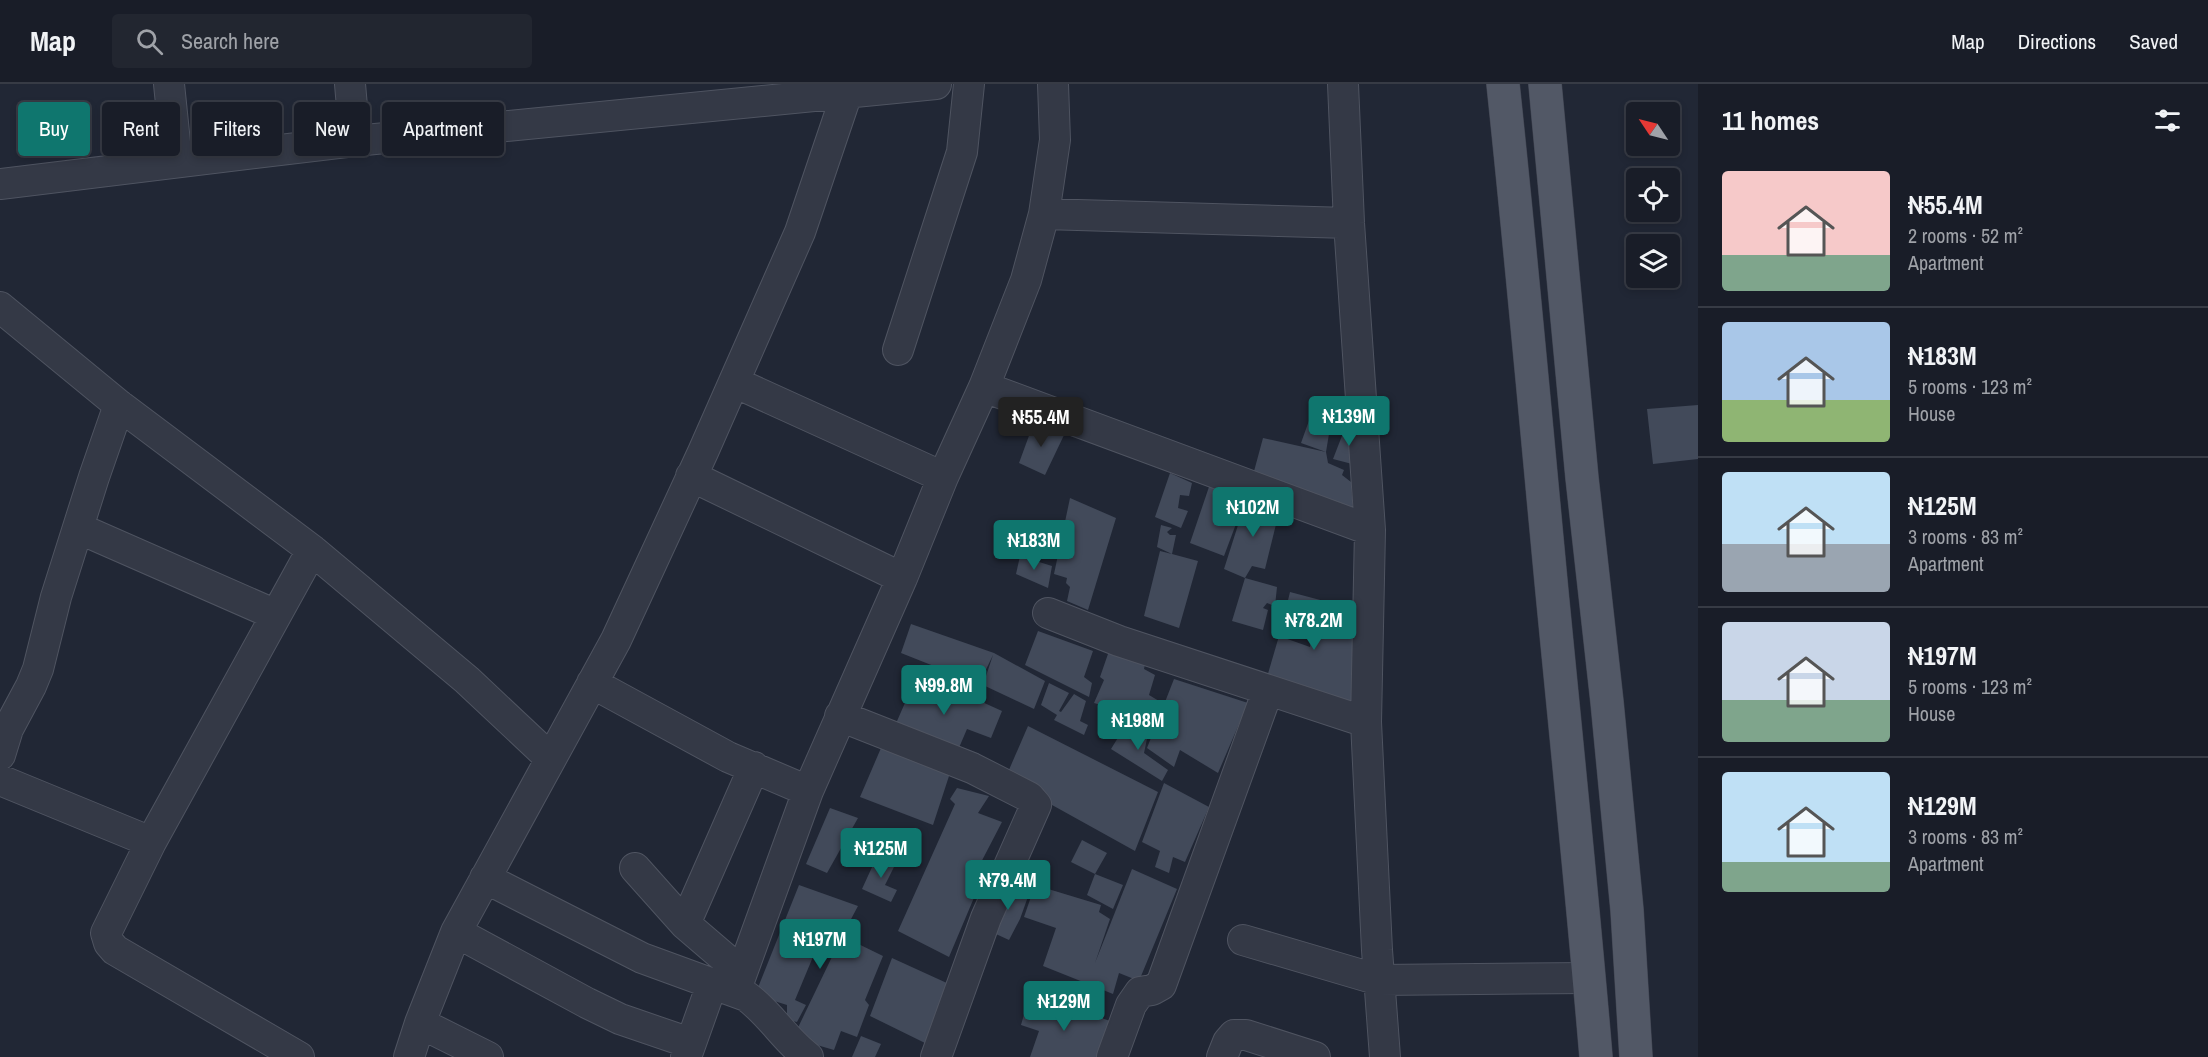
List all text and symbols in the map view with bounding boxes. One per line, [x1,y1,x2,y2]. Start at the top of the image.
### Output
search box [112,14,532,68]
text: Map [30,22,76,60]
icon: search [133,25,166,58]
text: Search here [181,26,279,56]
text: Map [1951,27,1985,56]
text: Directions [2018,27,2096,56]
text: Saved [2129,27,2178,56]
chip: Buy [18,102,90,156]
chip: Rent [102,102,180,156]
chip: Filters [192,102,282,156]
chip: New [294,102,370,156]
chip: Apartment [382,102,504,156]
north arrow [1626,102,1680,156]
map controls [1626,102,1680,288]
text: 11 homes [1722,103,1819,138]
icon: filters [2151,104,2184,137]
button: locate [1626,168,1680,222]
text: ₦55.4M [1908,187,1983,222]
icon: home [1770,195,1842,267]
text: 2 rooms · 52 m² [1908,222,2023,249]
button: layers [1626,234,1680,288]
text: Apartment [1908,249,1984,276]
text: ₦183M [1908,338,1977,373]
icon: home [1770,346,1842,418]
text: 5 rooms · 123 m² [1908,373,2032,400]
pin: ₦139M [1307,396,1391,447]
pin: ₦55.4M [992,397,1090,448]
text: House [1908,400,1955,427]
text: ₦139M [1323,402,1375,429]
text: ₦55.4M [1012,403,1070,430]
pin: ₦102M [1211,487,1295,538]
text: ₦125M [1908,488,1977,523]
text: ₦102M [1227,493,1279,520]
icon: home [1770,496,1842,568]
pin: ₦183M [992,520,1076,571]
text: 3 rooms · 83 m² [1908,523,2023,550]
text: ₦183M [1008,526,1060,553]
text: Apartment [1908,550,1984,577]
pin: ₦78.2M [1265,600,1363,651]
text: ₦78.2M [1285,606,1343,633]
text: ₦197M [1908,638,1977,673]
icon: home [1770,646,1842,718]
pin: ₦99.8M [895,665,993,716]
text: ₦99.8M [915,671,973,698]
text: 5 rooms · 123 m² [1908,673,2032,700]
pin: ₦198M [1096,700,1180,751]
text: House [1908,700,1955,727]
text: ₦198M [1112,706,1164,733]
text: ₦129M [1908,788,1977,823]
icon: home [1770,796,1842,868]
text: 3 rooms · 83 m² [1908,823,2023,850]
pin: ₦125M [839,828,923,879]
text: ₦125M [855,834,907,861]
text: Apartment [1908,850,1984,877]
pin: ₦79.4M [959,860,1057,911]
text: ₦79.4M [979,866,1037,893]
pin: ₦197M [778,919,862,970]
text: ₦197M [794,925,846,952]
pin: ₦129M [1022,981,1106,1032]
text: ₦129M [1038,987,1090,1014]

